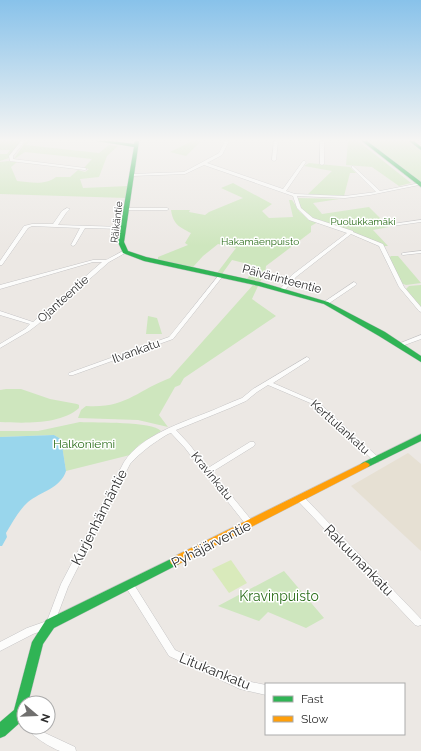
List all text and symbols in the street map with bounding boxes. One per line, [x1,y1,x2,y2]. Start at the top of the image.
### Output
street label: Räikäntie [108,200,125,244]
park label: Puolukkamäki [331,216,395,227]
park label: Hakamäenpuisto [221,236,299,247]
street label: Päivärinteentie [241,262,323,296]
street label: Ojanteentie [35,272,91,326]
street label: Ilvankatu [110,336,162,366]
street label: Kerttulankatu [308,397,372,457]
park label: Halkoniemi [53,437,115,451]
street label: Kravinkatu [188,449,236,503]
street label: Kurjenhännäntie [68,466,130,568]
street label: Pyhäjärventie [168,517,254,571]
street label: Rakuunankatu [321,521,397,599]
park label: Kravinpuisto [239,588,319,604]
street label: Litukankatu [177,649,253,693]
legend [265,683,405,735]
text: Fast [301,692,324,706]
north arrow [16,695,56,735]
text: N [37,712,52,724]
text: Slow [301,712,328,726]

